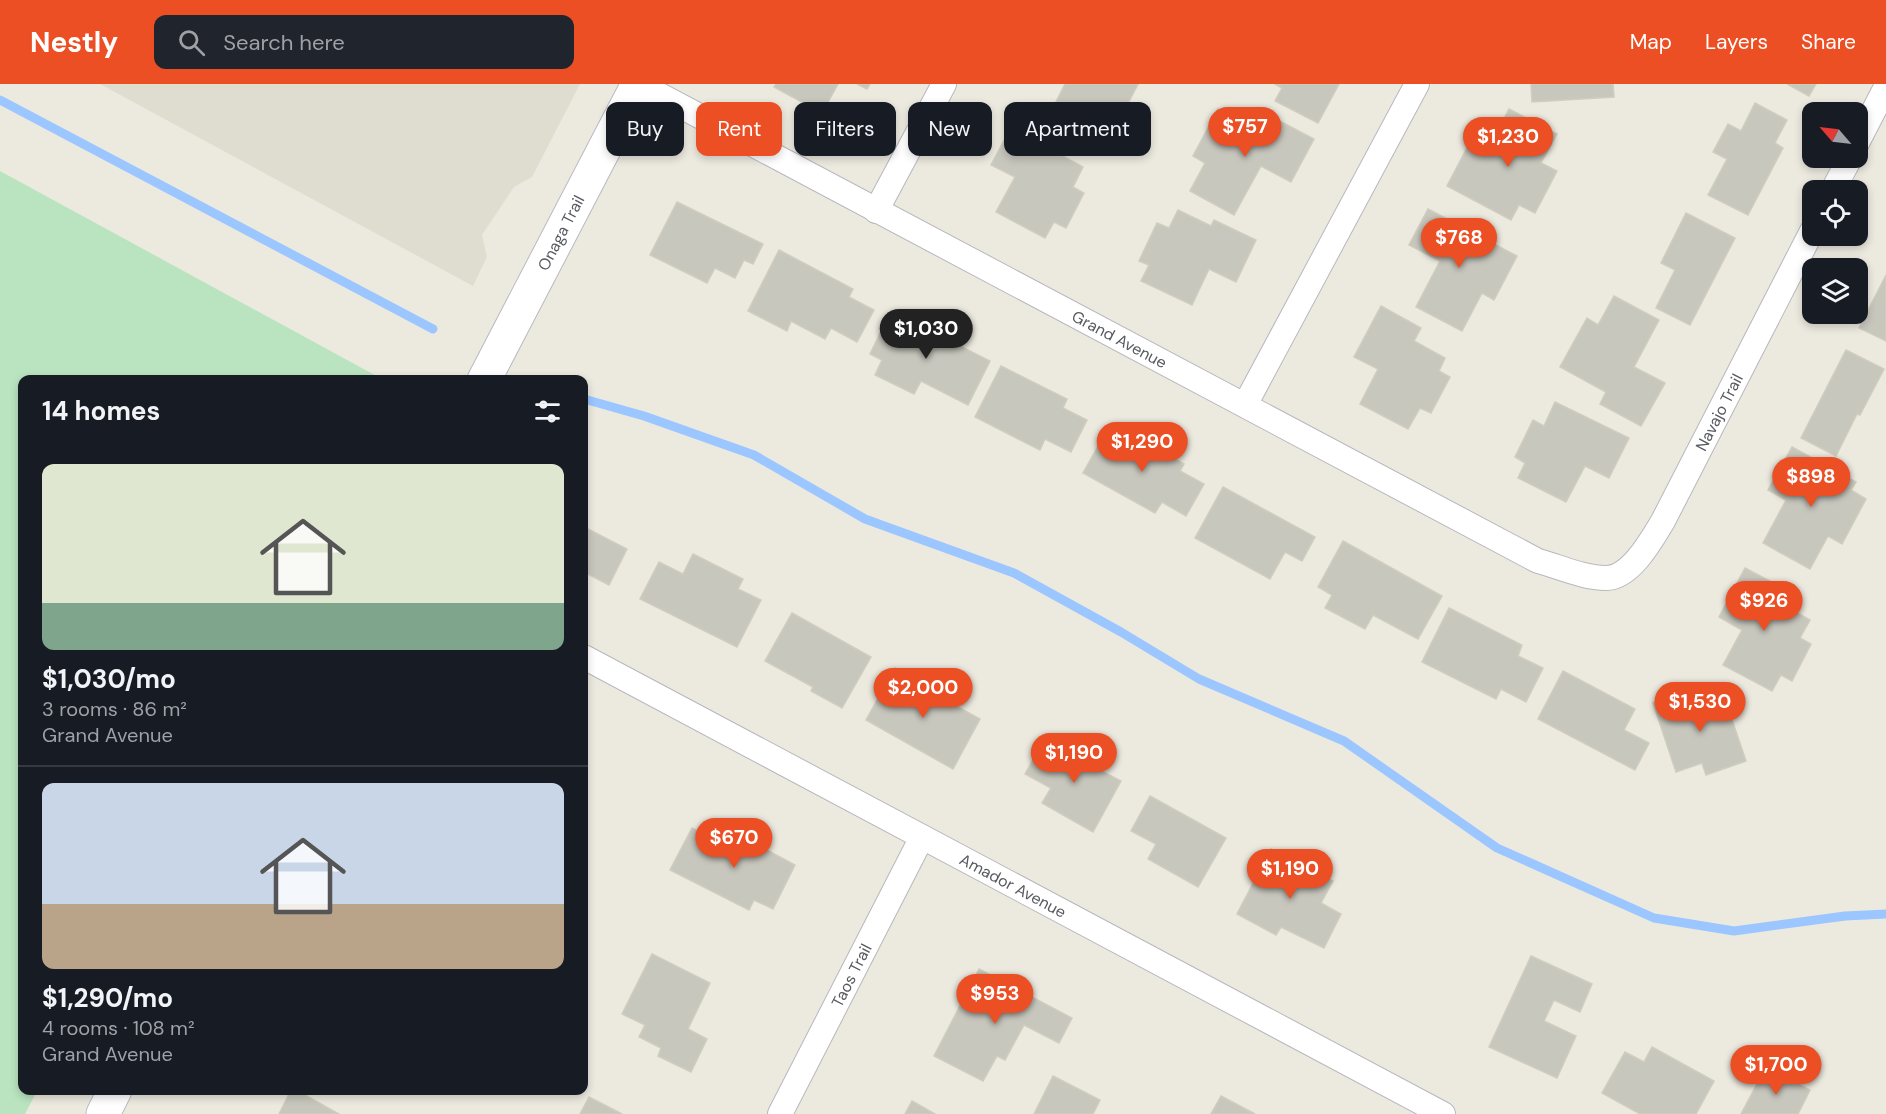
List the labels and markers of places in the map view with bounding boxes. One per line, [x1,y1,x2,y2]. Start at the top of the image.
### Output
pin: $757 [1209,107,1281,158]
pin: $1,230 [1459,117,1557,168]
pin: $768 [1423,218,1495,269]
pin: $1,030 [877,309,975,360]
pin: $1,290 [1093,422,1191,473]
pin: $898 [1775,457,1847,508]
pin: $926 [1728,581,1800,632]
pin: $2,000 [874,668,972,719]
pin: $1,530 [1651,682,1749,733]
pin: $1,190 [1025,733,1123,784]
pin: $670 [698,818,770,869]
pin: $1,190 [1241,849,1339,900]
pin: $953 [959,974,1031,1025]
pin: $1,700 [1727,1045,1825,1096]

